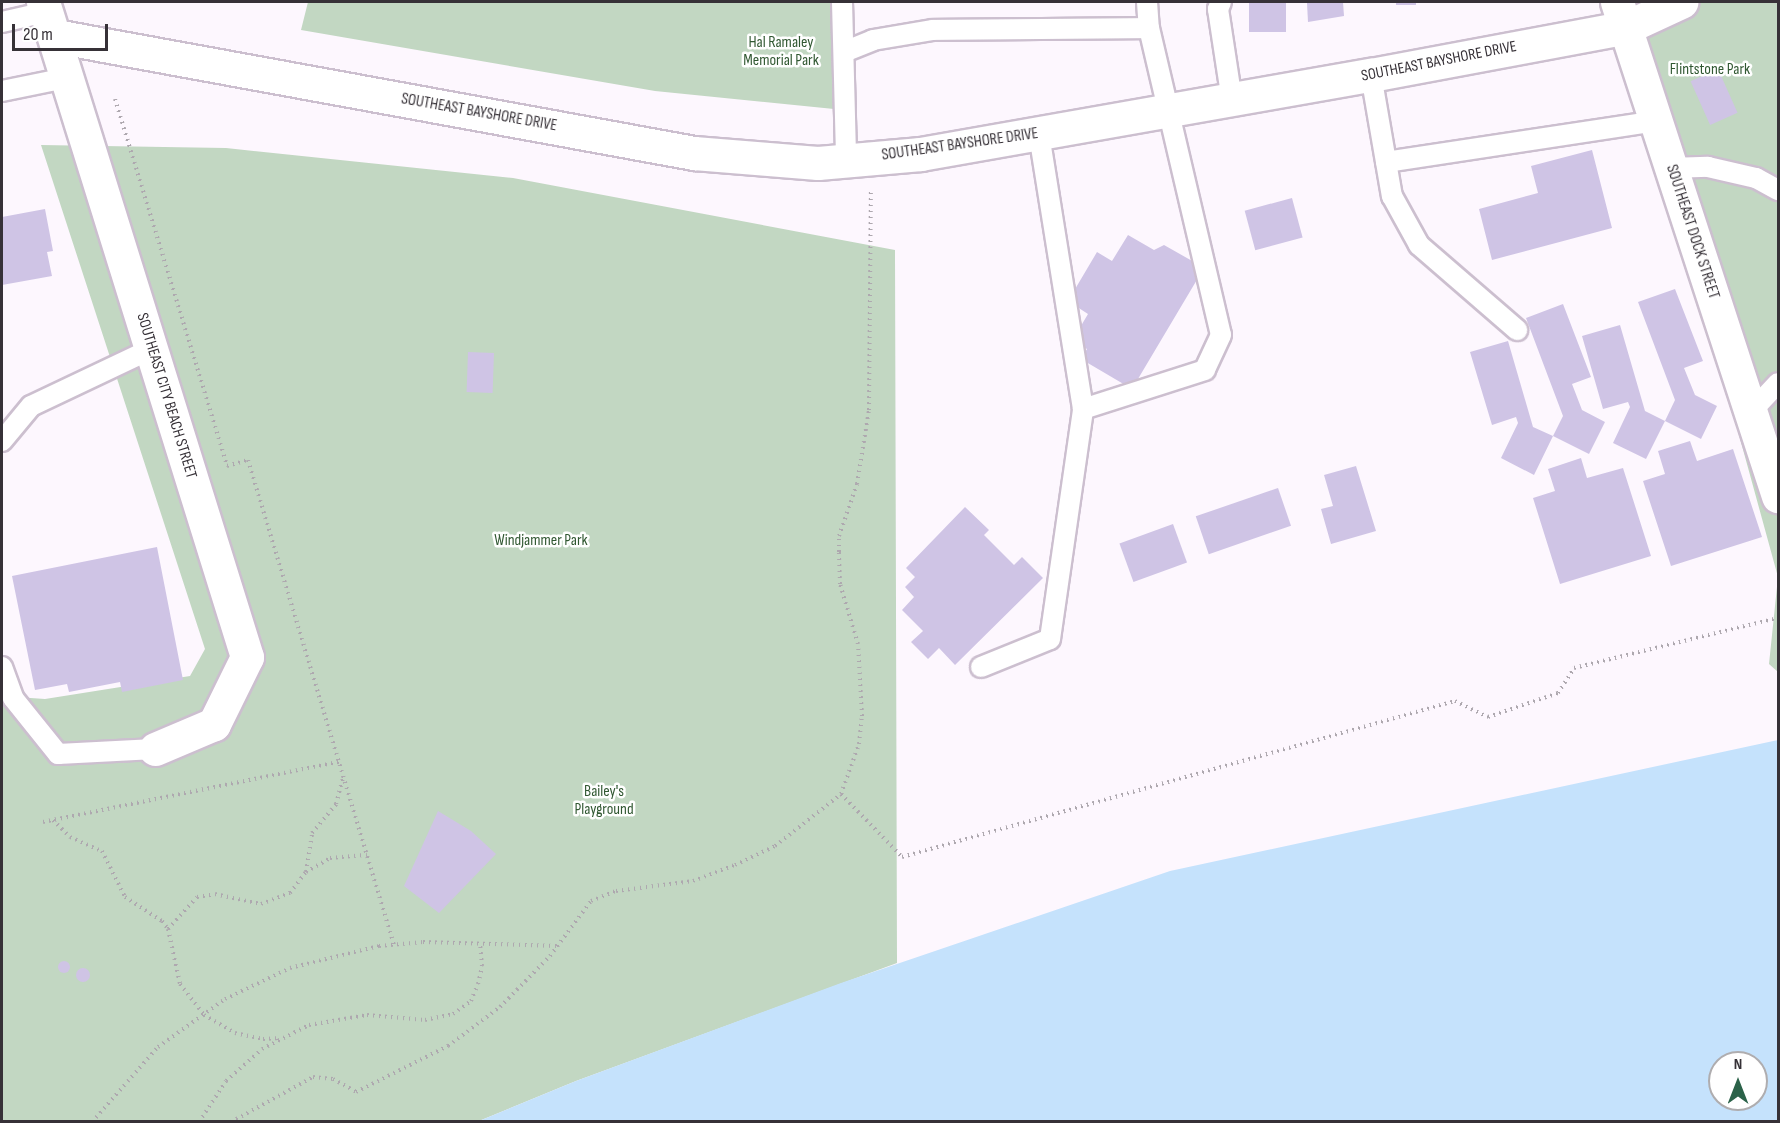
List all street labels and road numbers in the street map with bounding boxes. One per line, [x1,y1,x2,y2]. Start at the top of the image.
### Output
street label: SOUTHEAST BAYSHORE DRIVE [1360,38,1518,86]
street label: SOUTHEAST BAYSHORE DRIVE [400,90,558,136]
street label: SOUTHEAST BAYSHORE DRIVE [881,125,1039,165]
street label: SOUTHEAST DOCK STREET [1661,162,1723,302]
street label: SOUTHEAST CITY BEACH STREET [132,311,200,481]

